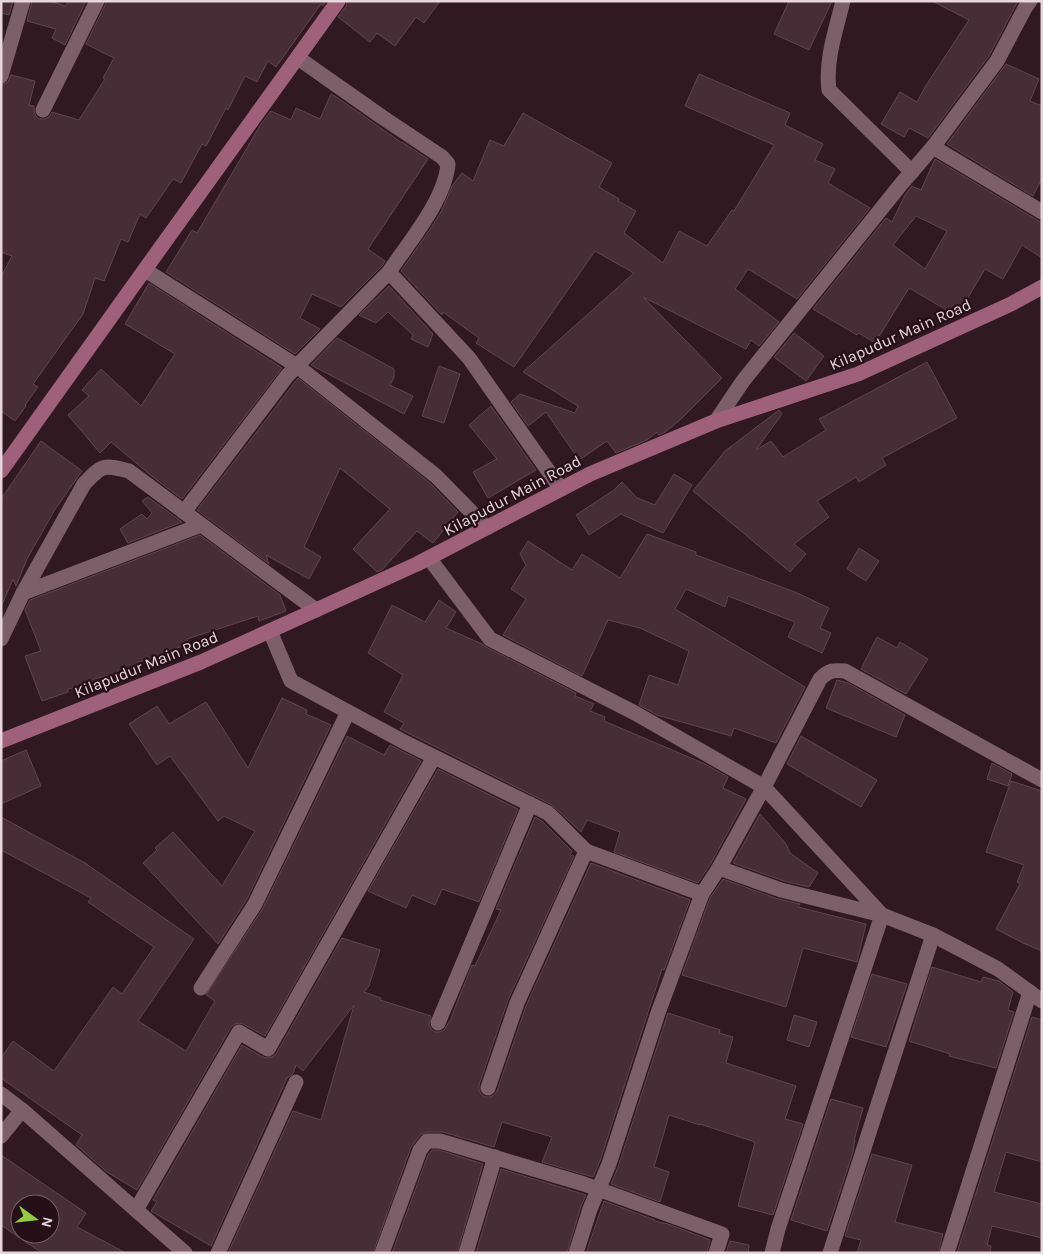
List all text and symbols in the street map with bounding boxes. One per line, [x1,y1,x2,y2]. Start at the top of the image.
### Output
street label: Kilapudur Main Road [826,295,974,374]
street label: Kilapudur Main Road [440,451,584,540]
street label: Kilapudur Main Road [72,627,221,702]
north arrow [10,1194,60,1244]
text: N [38,1215,57,1229]

